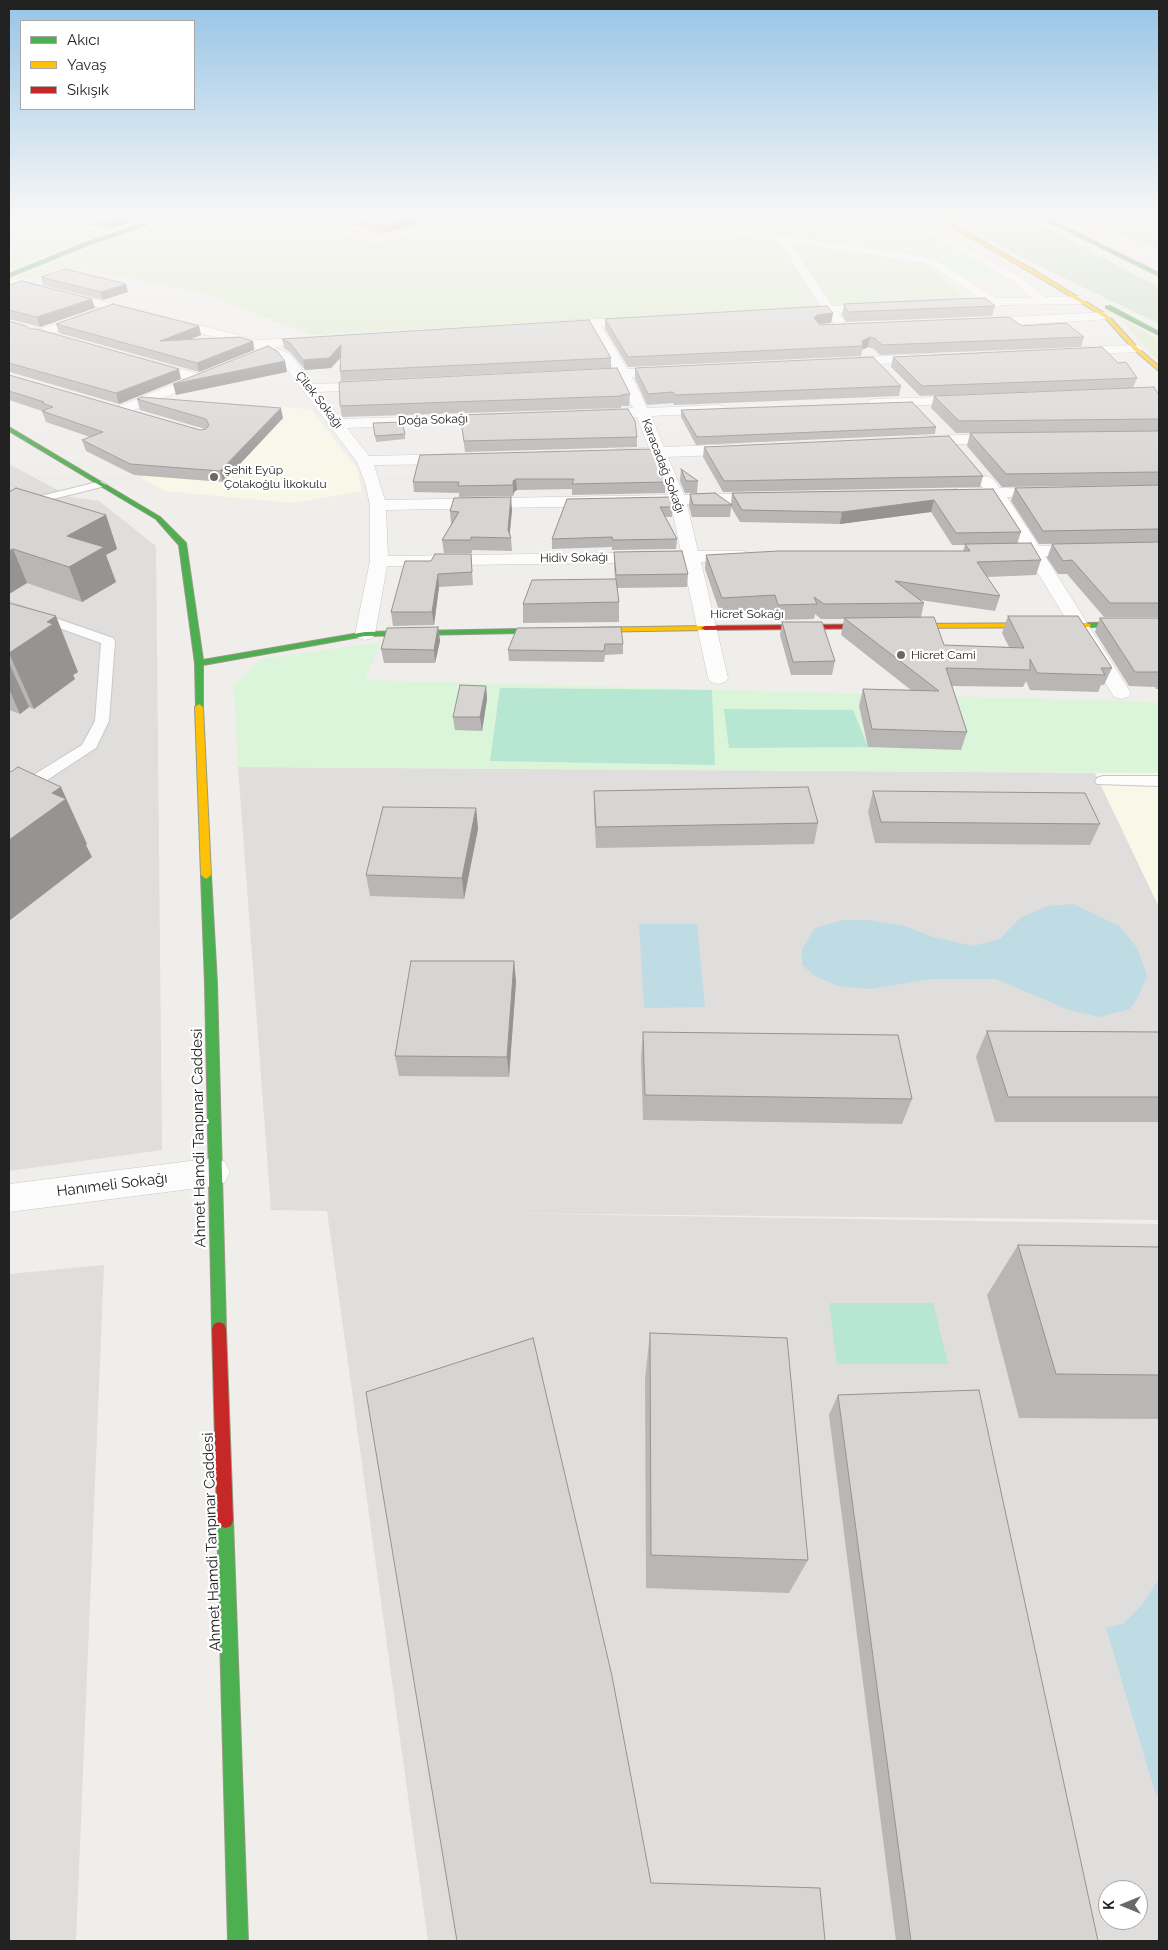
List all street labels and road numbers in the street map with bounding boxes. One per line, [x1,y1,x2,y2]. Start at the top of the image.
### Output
street label: Çilek Sokağı [292,369,346,431]
street label: Doğa Sokağı [398,412,468,428]
street label: Karacadağ Sokağı [638,417,688,515]
street label: Hidiv Sokağı [540,550,608,566]
street label: Hicret Sokağı [710,607,784,621]
street label: Ahmet Hamdi Tanpınar Caddesi [188,1028,210,1248]
street label: Hanımeli Sokağı [56,1169,168,1201]
street label: Ahmet Hamdi Tanpınar Caddesi [199,1432,225,1652]

